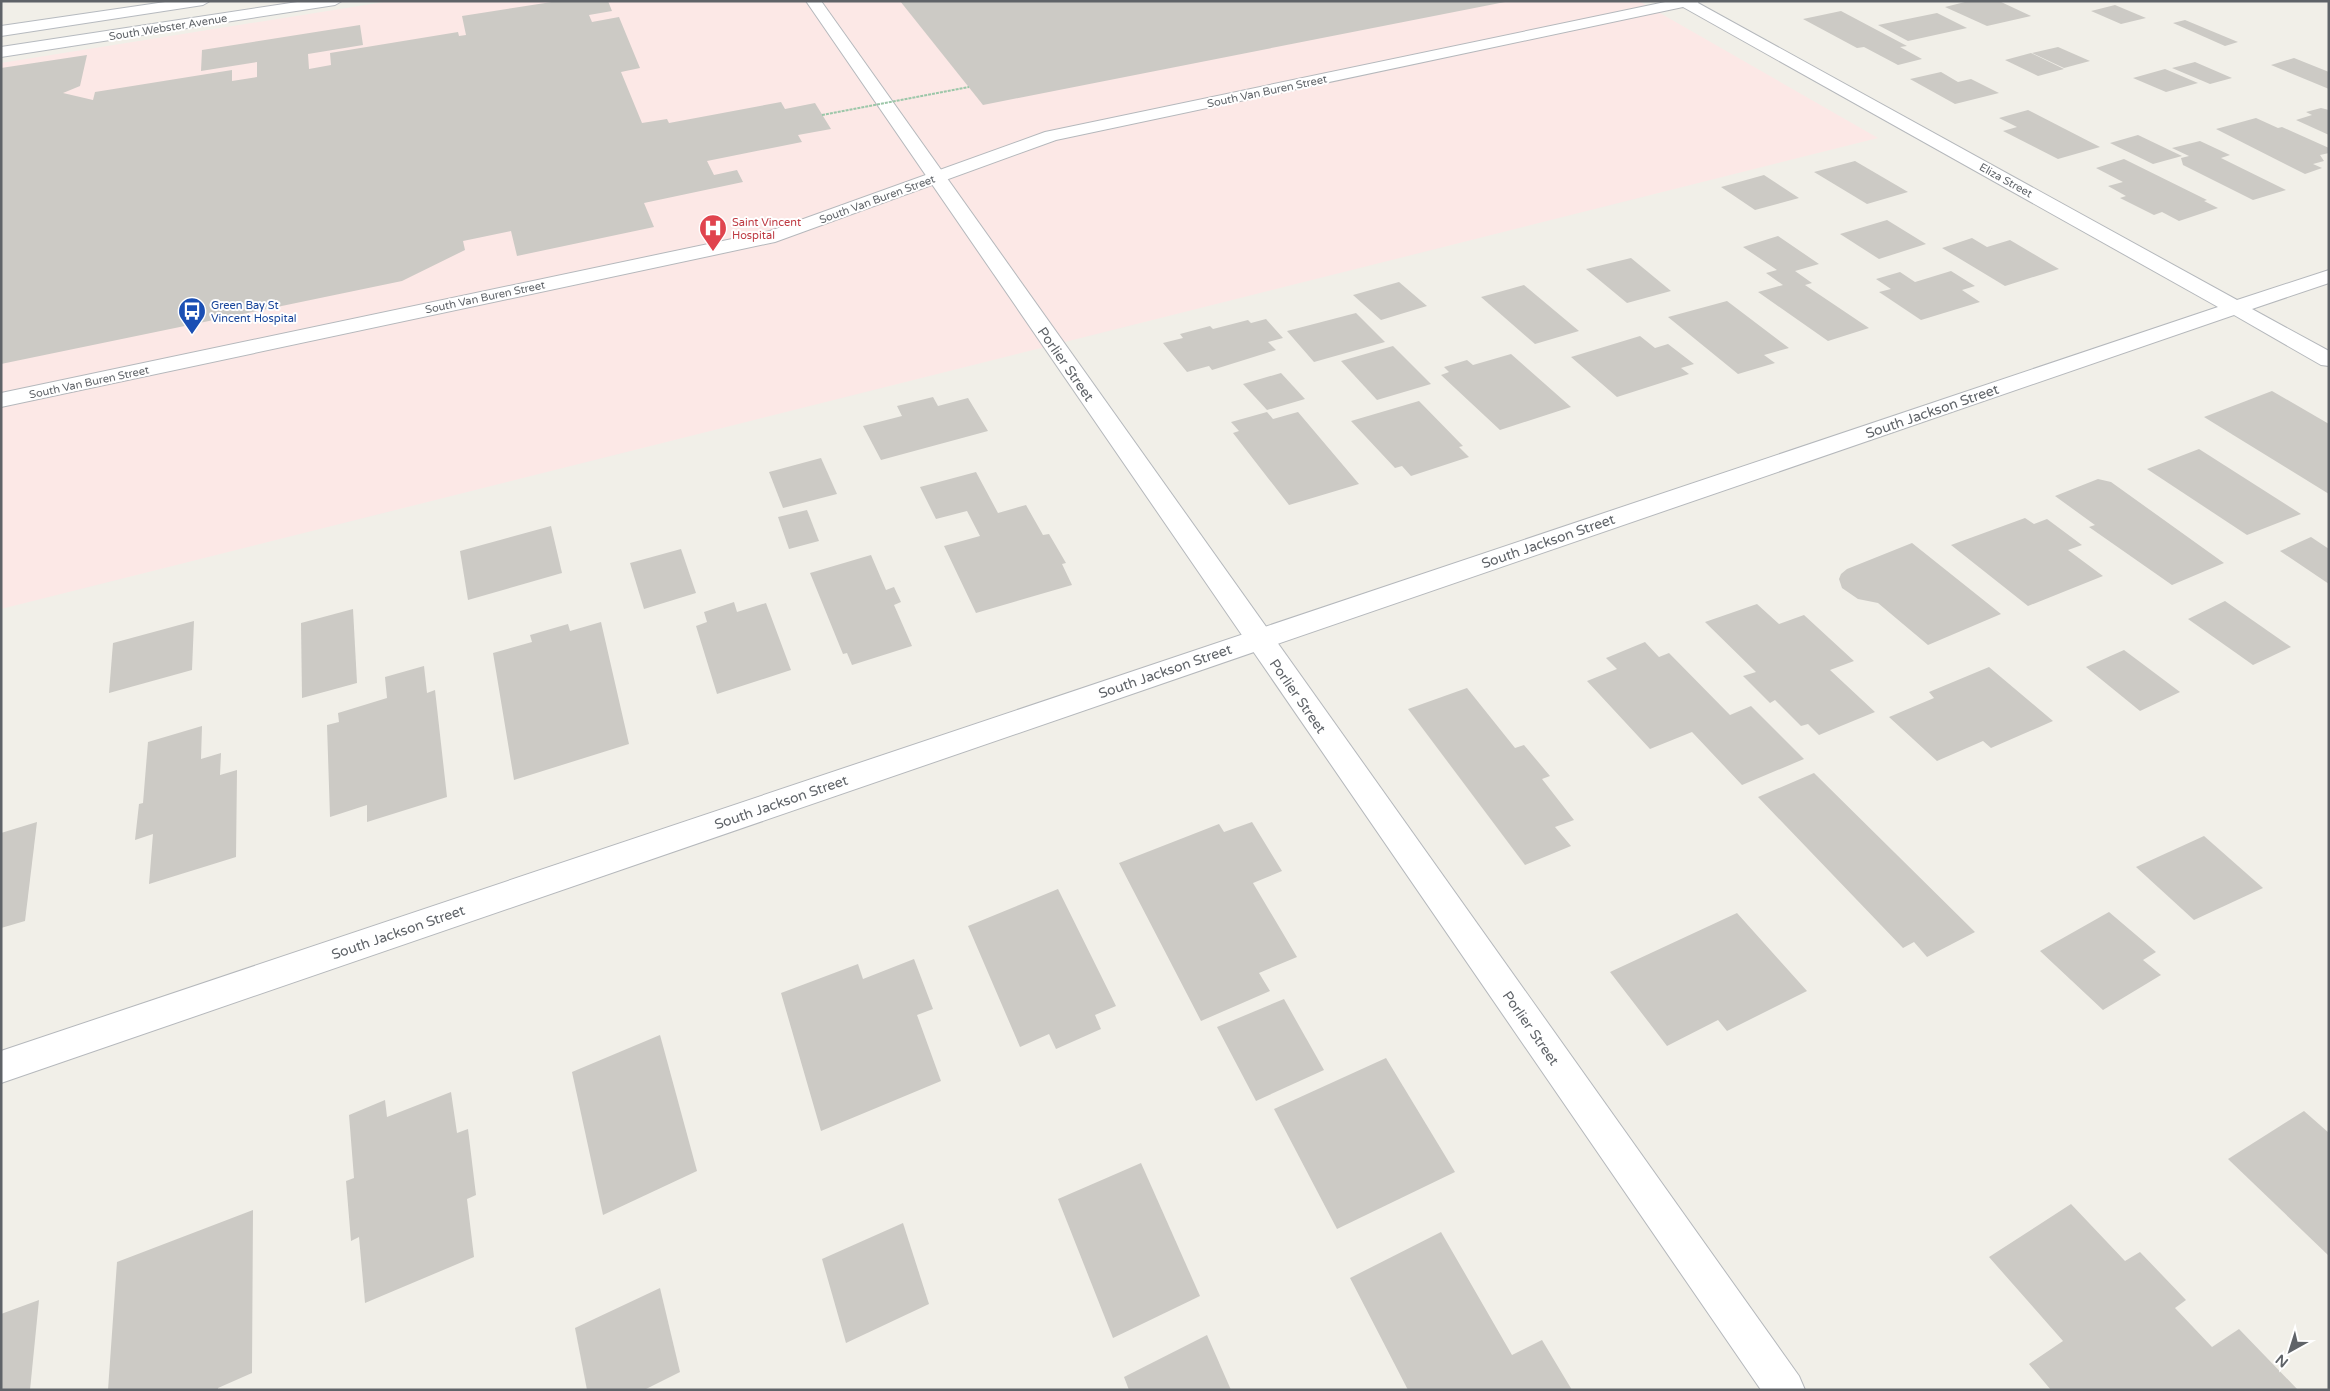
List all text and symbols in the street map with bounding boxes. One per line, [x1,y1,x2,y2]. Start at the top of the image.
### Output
street label: South Webster Avenue [108,12,228,43]
street label: South Van Buren Street [1206,72,1328,111]
street label: Eliza Street [1977,161,2034,200]
street label: South Van Buren Street [818,172,937,226]
hospital icon: Saint Vincent Hospital [698,213,728,252]
place label: Saint Vincent Hospital [732,216,801,242]
street label: South Van Buren Street [424,278,546,317]
bus stop icon: Green Bay St Vincent Hospital [177,296,207,335]
place label: Green Bay St Vincent Hospital [211,299,297,325]
street label: Porlier Street [1034,324,1098,405]
street label: South Van Buren Street [28,363,150,402]
street label: South Jackson Street [1863,380,2002,442]
street label: South Jackson Street [1479,510,1618,572]
street label: South Jackson Street [1096,640,1235,702]
street label: Porlier Street [1266,656,1330,737]
street label: South Jackson Street [712,771,851,833]
street label: South Jackson Street [329,901,468,963]
street label: Porlier Street [1499,988,1563,1069]
north arrow [2265,1326,2315,1376]
text: N [2272,1351,2292,1371]

